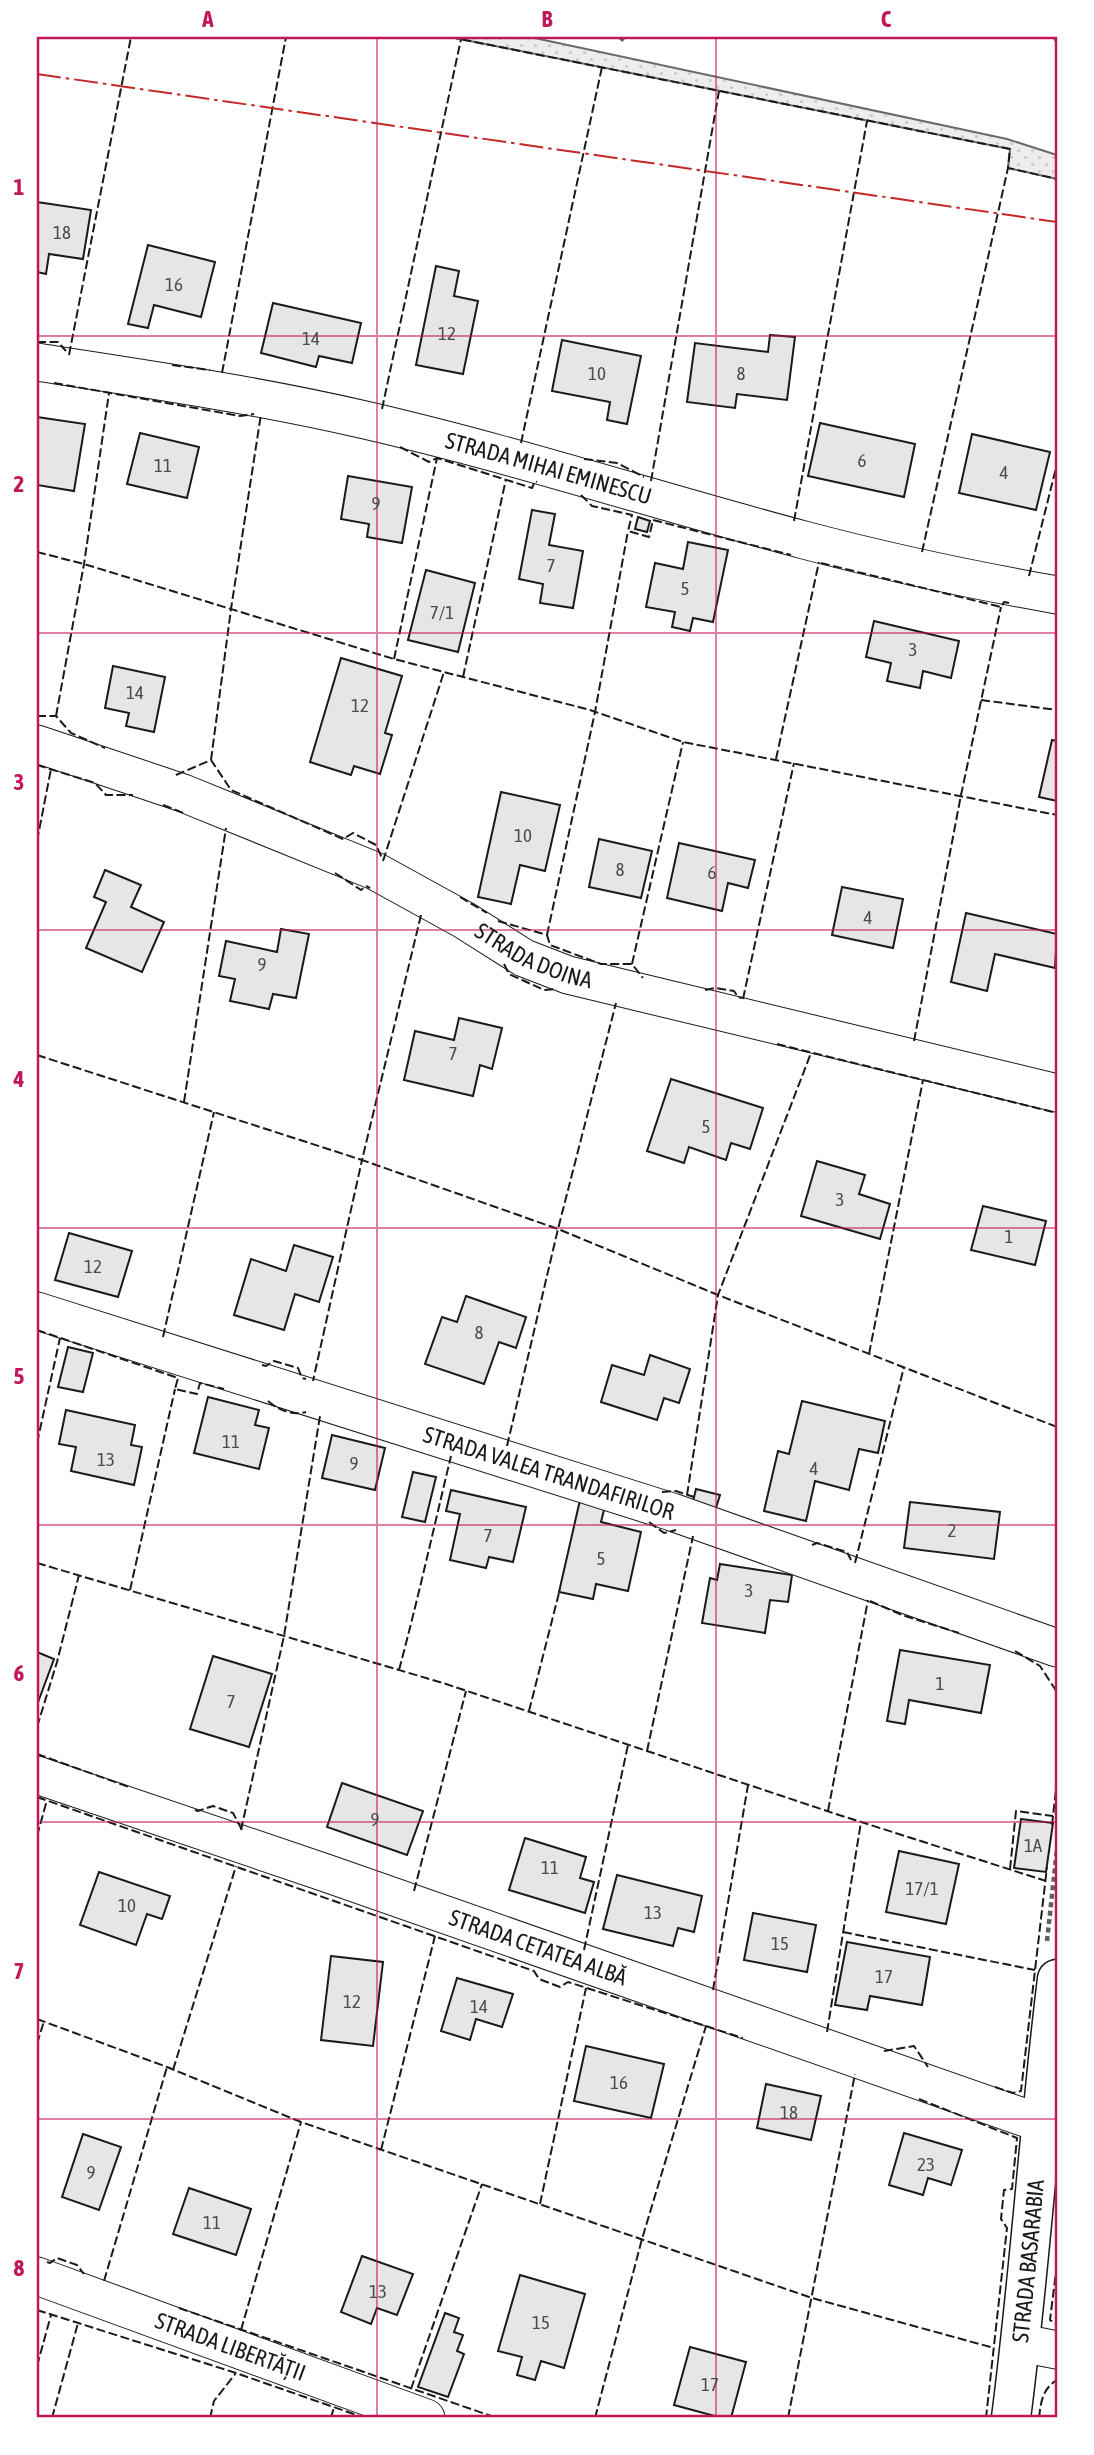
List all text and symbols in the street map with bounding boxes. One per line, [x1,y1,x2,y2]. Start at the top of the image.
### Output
text: A [201,6,214,32]
text: B [542,6,553,32]
text: C [881,6,892,32]
text: 1 [14,174,25,200]
house number: 18 [53,221,71,243]
house number: 16 [165,273,183,295]
house number: 12 [438,322,456,344]
house number: 14 [302,327,320,349]
house number: 10 [588,362,606,384]
house number: 8 [737,362,746,384]
street label: STRADA MIHAI EMINESCU [443,427,655,510]
house number: 6 [858,449,867,471]
house number: 11 [154,454,172,476]
house number: 4 [1000,461,1009,483]
text: 2 [14,471,24,497]
house number: 9 [372,492,381,514]
house number: 7 [547,554,555,576]
house number: 5 [681,577,689,599]
house number: 7/1 [430,601,454,623]
house number: 3 [909,638,917,660]
house number: 14 [126,681,144,703]
house number: 12 [351,694,369,716]
text: 3 [14,769,24,795]
house number: 10 [514,824,532,846]
house number: 8 [616,858,625,880]
house number: 6 [708,861,717,883]
house number: 4 [864,906,873,928]
street label: STRADA DOINA [470,917,596,994]
house number: 9 [258,953,267,975]
house number: 7 [449,1042,457,1064]
text: 4 [13,1066,25,1092]
house number: 5 [702,1115,710,1137]
house number: 3 [836,1188,844,1210]
house number: 1 [1005,1225,1013,1247]
house number: 12 [84,1255,102,1277]
house number: 8 [475,1321,484,1343]
text: 5 [14,1363,25,1389]
street label: STRADA VALEA TRANDAFIRILOR [420,1421,678,1525]
house number: 11 [222,1430,240,1452]
house number: 13 [97,1448,115,1470]
house number: 9 [350,1452,359,1474]
house number: 4 [810,1457,819,1479]
house number: 2 [948,1519,956,1541]
house number: 7 [484,1524,492,1546]
house number: 5 [597,1547,605,1569]
house number: 3 [745,1579,753,1601]
text: 6 [14,1660,25,1686]
house number: 1 [936,1672,944,1694]
house number: 7 [227,1690,235,1712]
house number: 9 [371,1808,380,1830]
house number: 1A [1024,1834,1043,1856]
house number: 11 [541,1856,559,1878]
house number: 17/1 [905,1877,939,1899]
house number: 10 [118,1894,136,1916]
house number: 13 [644,1901,662,1923]
street label: STRADA CETATEA ALBĂ [446,1904,631,1991]
house number: 15 [771,1932,789,1954]
text: 7 [14,1958,24,1984]
house number: 17 [875,1965,893,1987]
house number: 12 [343,1990,361,2012]
house number: 14 [470,1995,488,2017]
house number: 16 [610,2071,628,2093]
house number: 18 [780,2101,798,2123]
house number: 23 [917,2153,935,2175]
house number: 9 [87,2161,96,2183]
street label: STRADA BASARABIA [1007,2177,1049,2344]
house number: 11 [203,2211,221,2233]
text: 8 [14,2255,25,2281]
house number: 13 [369,2280,387,2302]
street label: STRADA LIBERTĂȚII [152,2307,309,2386]
house number: 15 [532,2311,550,2333]
house number: 17 [701,2373,719,2395]

